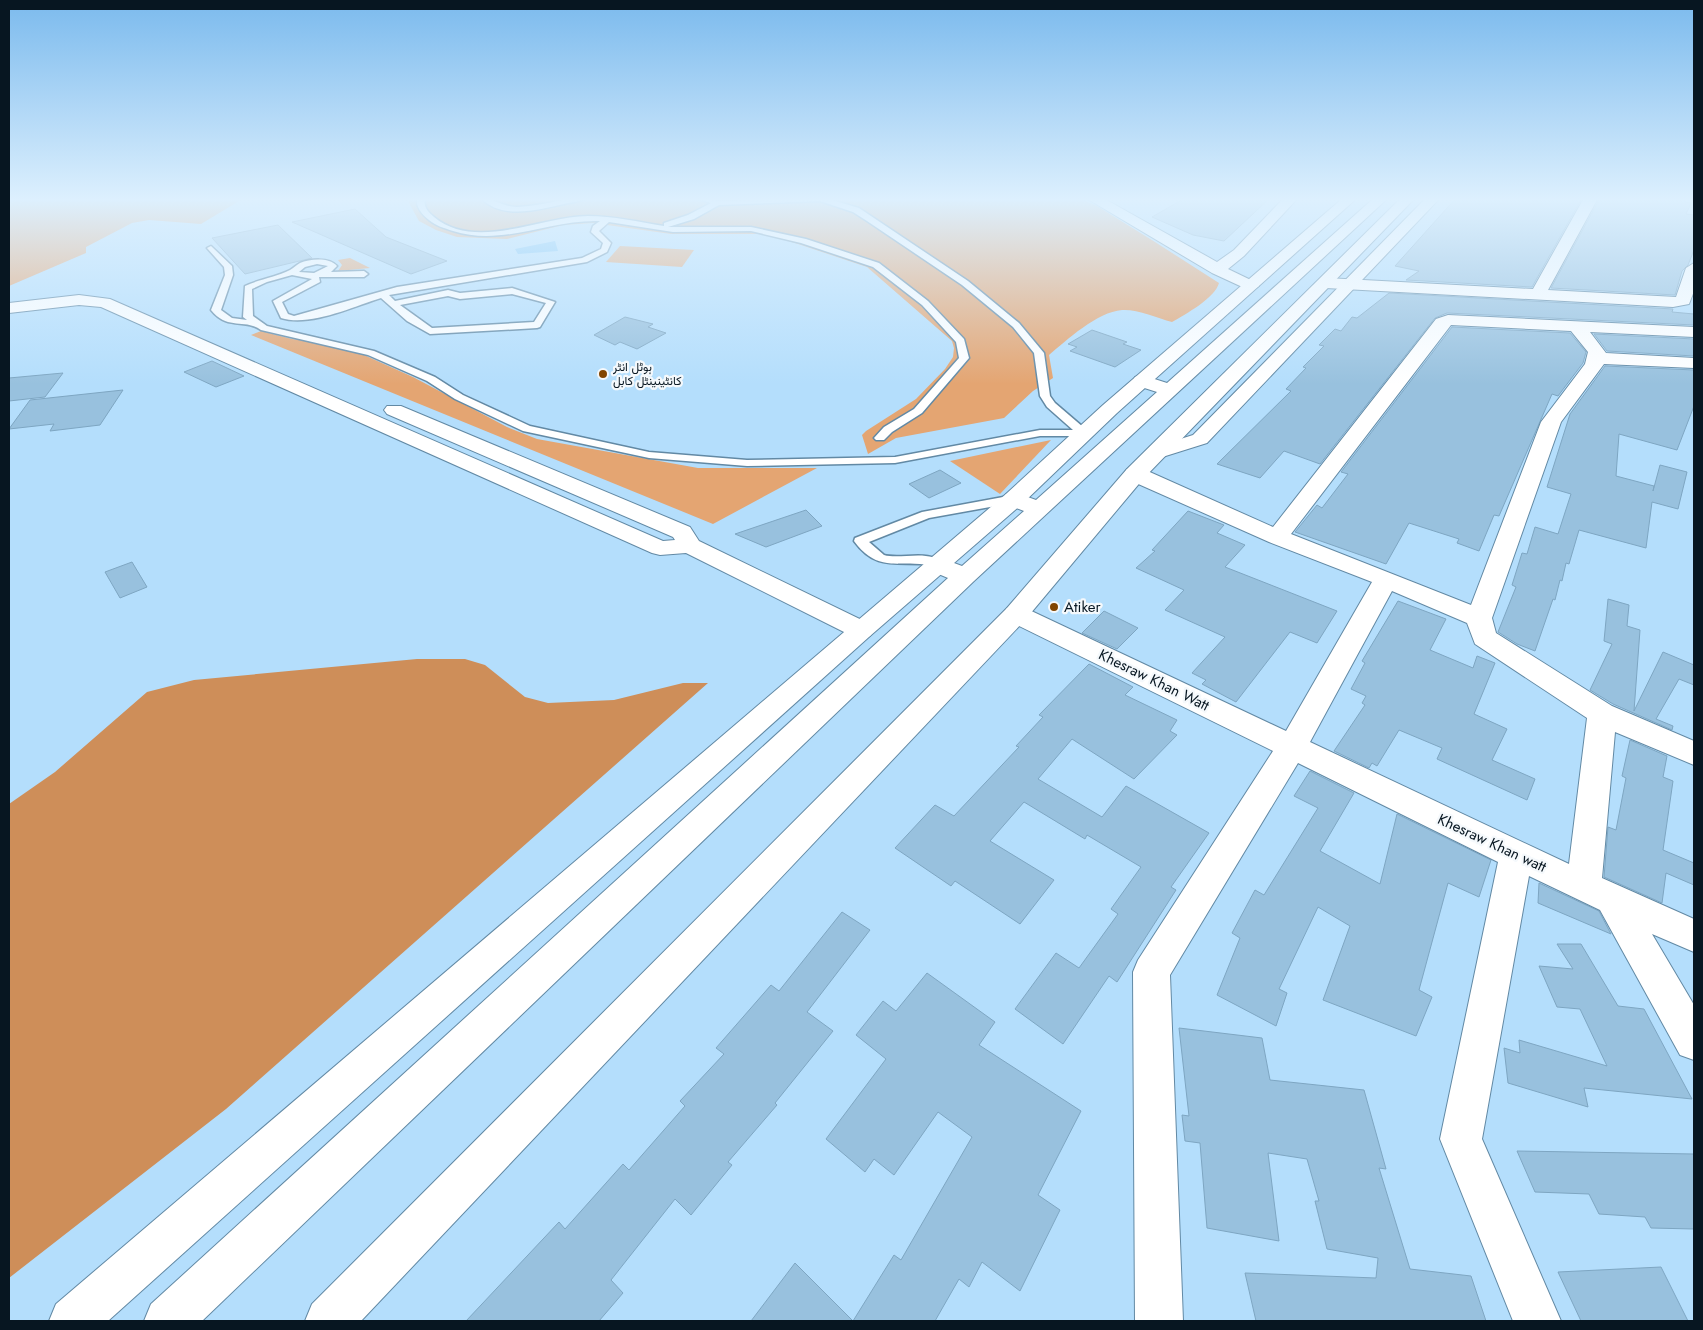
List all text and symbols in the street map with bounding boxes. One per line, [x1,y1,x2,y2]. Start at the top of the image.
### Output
place label: ہوٹل انٹر کانٹینینٹل کابل [612,358,681,390]
marker: ہوٹل انٹر کانٹینینٹل کابل [597,368,609,380]
place label: Atiker [1064,596,1102,618]
marker: Atiker [1048,601,1060,613]
street label: Khesraw Khan Watt [1095,644,1213,717]
street label: Khesraw Khan watt [1434,808,1550,878]

